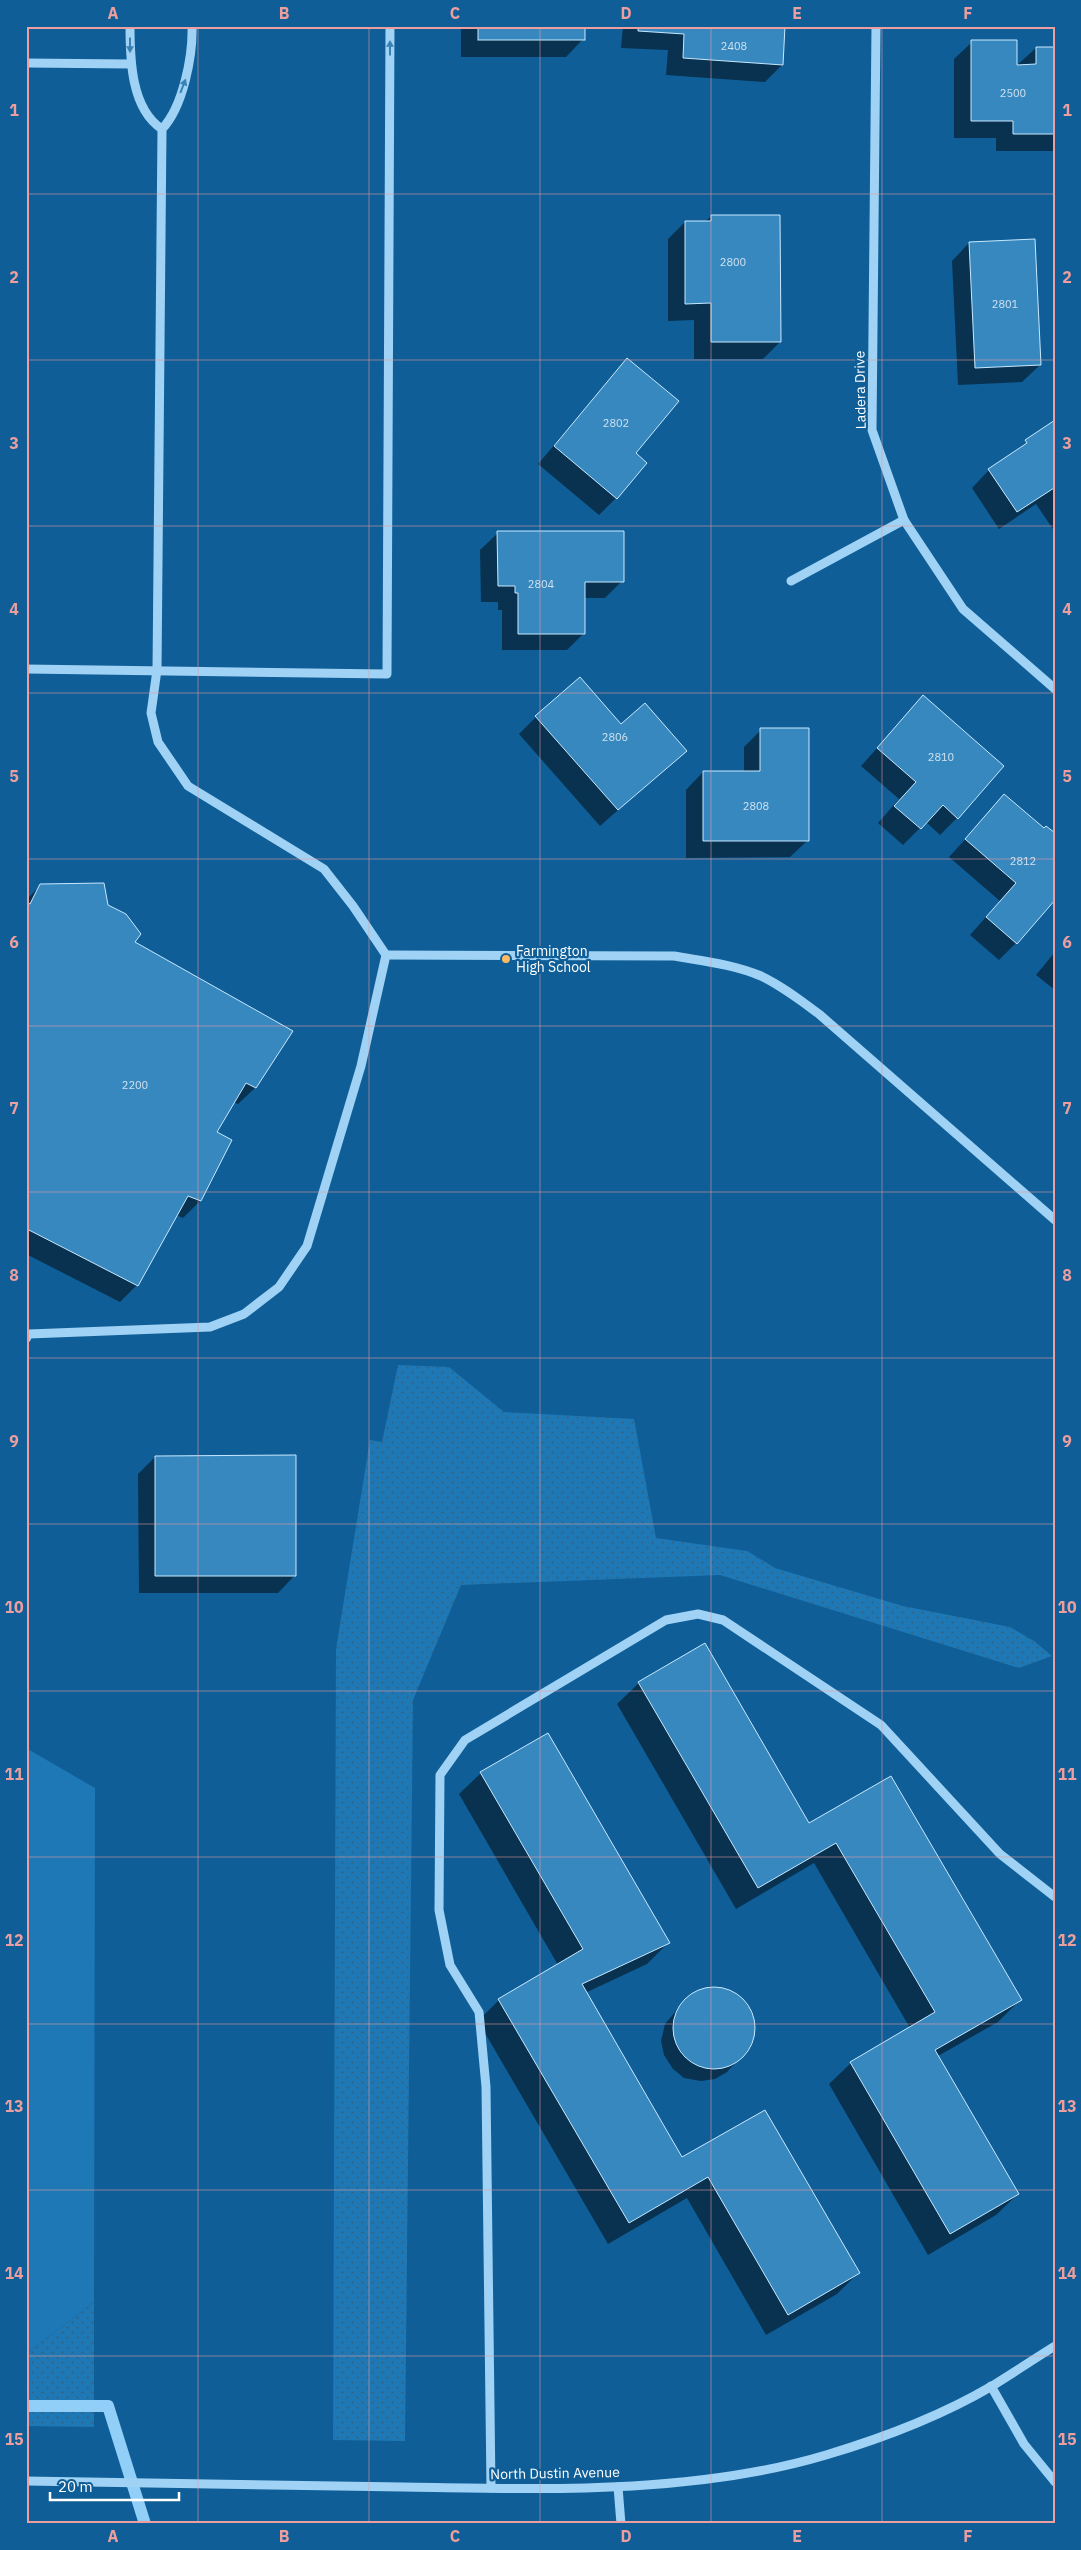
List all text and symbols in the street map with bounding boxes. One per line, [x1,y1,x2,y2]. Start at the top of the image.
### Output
text: A [108,3,119,23]
text: B [279,3,290,23]
text: C [450,3,460,23]
text: D [620,3,632,23]
text: E [792,3,802,23]
text: F [963,3,973,23]
one-way arrow [126,37,134,53]
house number: 2408 [721,39,747,53]
one-way arrow [386,40,394,56]
one-way arrow [179,79,187,93]
house number: 2500 [1000,86,1026,100]
text: 1 [9,100,19,120]
text: 1 [1062,100,1072,120]
house number: 2800 [720,255,746,269]
text: 2 [9,267,19,287]
text: 2 [1062,267,1072,287]
house number: 2801 [992,297,1019,311]
street label: Ladera Drive [850,350,870,429]
house number: 2802 [603,416,629,430]
text: 3 [9,433,19,453]
text: 3 [1062,433,1072,453]
house number: 2804 [528,577,555,591]
text: 4 [9,599,19,619]
text: 4 [1062,599,1072,619]
house number: 2806 [602,730,628,744]
house number: 2810 [928,750,954,764]
text: 5 [9,766,19,786]
text: 5 [1062,766,1072,786]
house number: 2808 [743,799,769,813]
house number: 2812 [1010,854,1036,868]
text: 6 [9,932,19,952]
text: 6 [1062,932,1072,952]
place label: Farmington High School [516,942,591,976]
marker: Farmington High School [500,953,512,965]
house number: 2200 [122,1078,148,1092]
text: 7 [9,1098,19,1118]
text: 7 [1062,1098,1072,1118]
text: 8 [9,1265,19,1285]
text: 8 [1062,1265,1072,1285]
text: 9 [9,1431,19,1451]
text: 9 [1062,1431,1072,1451]
text: 10 [4,1597,24,1617]
text: 10 [1057,1597,1077,1617]
text: 11 [4,1764,24,1784]
text: 11 [1057,1764,1077,1784]
text: 12 [4,1930,24,1950]
text: 12 [1057,1930,1077,1950]
text: 13 [4,2096,24,2116]
text: 13 [1057,2096,1077,2116]
text: 14 [4,2263,24,2283]
text: 14 [1057,2263,1077,2283]
text: 15 [4,2429,24,2449]
text: 15 [1057,2429,1077,2449]
street label: North Dustin Avenue [490,2463,620,2483]
scale bar [50,2470,179,2502]
text: 20 m [58,2477,93,2496]
text: A [108,2526,119,2546]
text: B [279,2526,290,2546]
text: C [450,2526,460,2546]
text: D [620,2526,632,2546]
text: E [792,2526,802,2546]
text: F [963,2526,973,2546]

